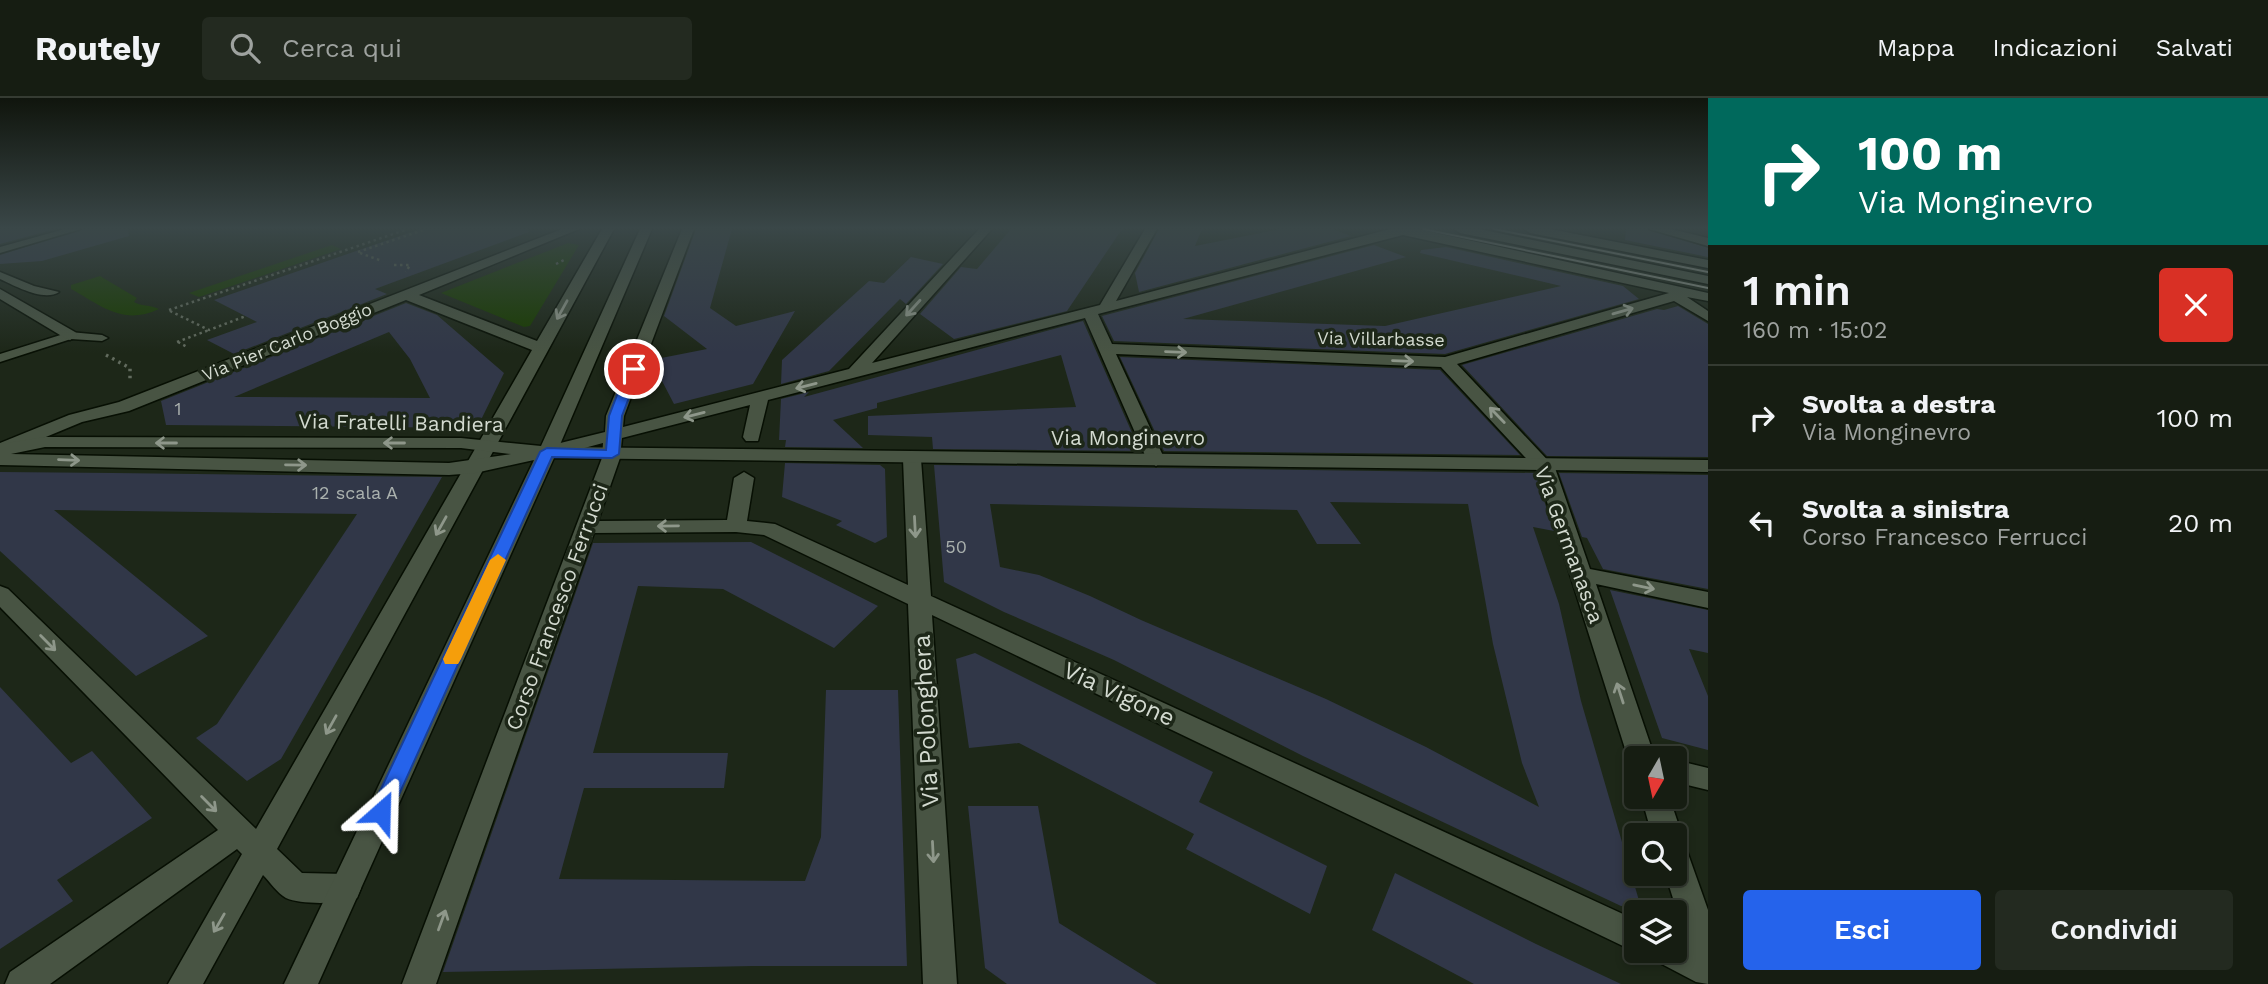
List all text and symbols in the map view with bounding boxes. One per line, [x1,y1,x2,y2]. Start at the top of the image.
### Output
search box [202,17,692,80]
text: Routely [35,29,160,68]
icon: search [226,29,264,67]
text: Cerca qui [282,33,402,63]
text: Mappa [1877,34,1955,62]
text: Indicazioni [1993,34,2118,62]
text: Salvati [2156,34,2233,62]
text: 100 m [1858,124,2002,182]
icon: right [1743,126,1834,217]
text: Via Monginevro [1858,183,2093,221]
text: 1 min [1743,266,1851,315]
button: close [2159,268,2233,342]
street label: Via Pier Carlo Boggio [199,298,375,385]
one-way arrow [555,299,568,320]
one-way arrow [905,299,921,317]
one-way arrow [1612,303,1634,316]
text: 160 m · 15:02 [1743,317,1887,344]
street label: Via Villarbasse [1317,327,1445,350]
pin [604,339,664,399]
one-way arrow [1164,345,1187,358]
icon: arrive [615,350,653,388]
one-way arrow [1391,354,1414,367]
one-way arrow [796,380,818,393]
text: Svolta a destra [1802,389,1995,419]
house number: 1 [174,398,182,419]
icon: right [1743,399,1781,437]
text: 100 m [2157,403,2233,433]
one-way arrow [1488,407,1505,424]
street label: Via Fratelli Bandiera [298,408,504,437]
one-way arrow [683,409,706,422]
text: Via Monginevro [1802,419,1971,446]
street label: Via Monginevro [1051,425,1205,450]
one-way arrow [155,436,178,450]
one-way arrow [382,436,405,450]
one-way arrow [57,453,80,467]
one-way arrow [285,459,308,472]
street label: Via Germanasca [1529,463,1609,627]
street label: Corso Francesco Ferrucci [500,480,613,734]
house number: 12 scala A [312,482,398,503]
text: Svolta a sinistra [1802,494,2009,524]
icon: left [1743,504,1781,542]
text: 20 m [2168,508,2233,538]
one-way arrow [909,515,922,538]
one-way arrow [434,516,448,536]
one-way arrow [657,519,680,533]
text: Corso Francesco Ferrucci [1802,524,2087,551]
house number: 50 [945,536,967,557]
one-way arrow [1632,580,1655,594]
one-way arrow [40,634,57,651]
street label: Via Polonghera [907,634,945,808]
street label: Via Vigone [1059,656,1179,732]
one-way arrow [1613,682,1626,704]
one-way arrow [324,714,337,735]
north arrow [1624,746,1687,808]
map controls [1624,746,1687,963]
position arrow [344,775,418,849]
one-way arrow [200,795,217,812]
button: search [1624,823,1687,886]
one-way arrow [927,840,940,863]
button: Esci [1743,890,1981,970]
button: Condividi [1995,890,2233,970]
button: layers [1624,900,1687,963]
one-way arrow [437,909,450,931]
one-way arrow [212,913,226,933]

